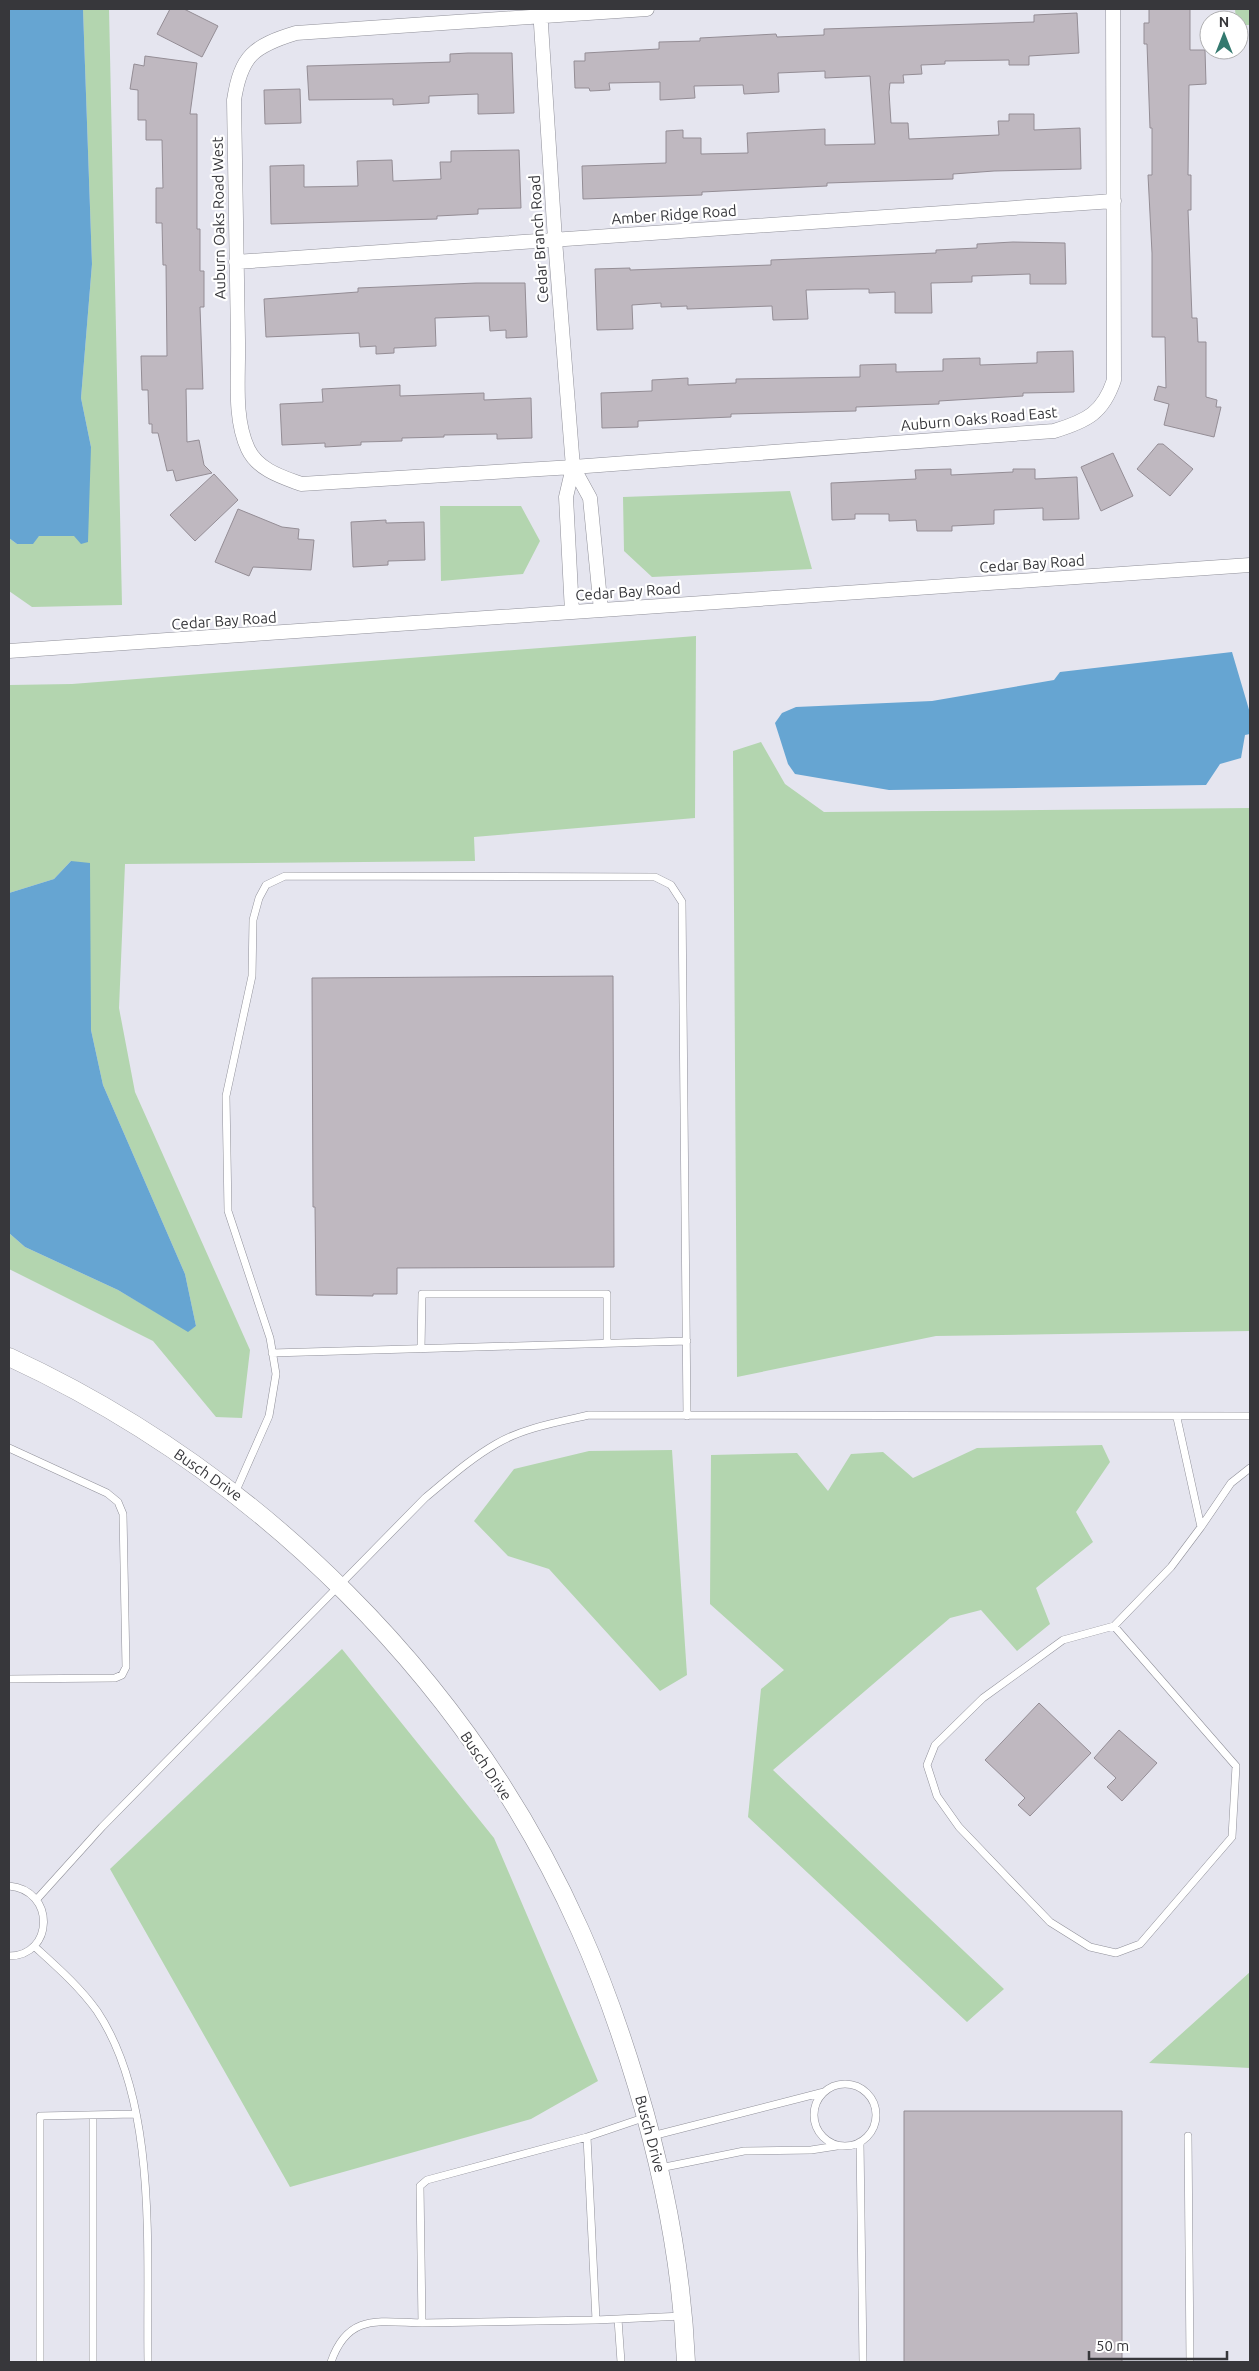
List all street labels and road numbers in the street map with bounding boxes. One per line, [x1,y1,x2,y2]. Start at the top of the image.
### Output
street label: Auburn Oaks Road West [209,136,228,299]
street label: Cedar Branch Road [526,175,551,304]
street label: Amber Ridge Road [611,202,737,227]
street label: Auburn Oaks Road East [900,403,1058,434]
street label: Cedar Bay Road [979,551,1085,576]
street label: Cedar Bay Road [575,579,681,604]
street label: Cedar Bay Road [171,608,277,633]
street label: Busch Drive [171,1445,246,1504]
street label: Busch Drive [457,1728,516,1803]
street label: Busch Drive [632,2093,669,2174]

